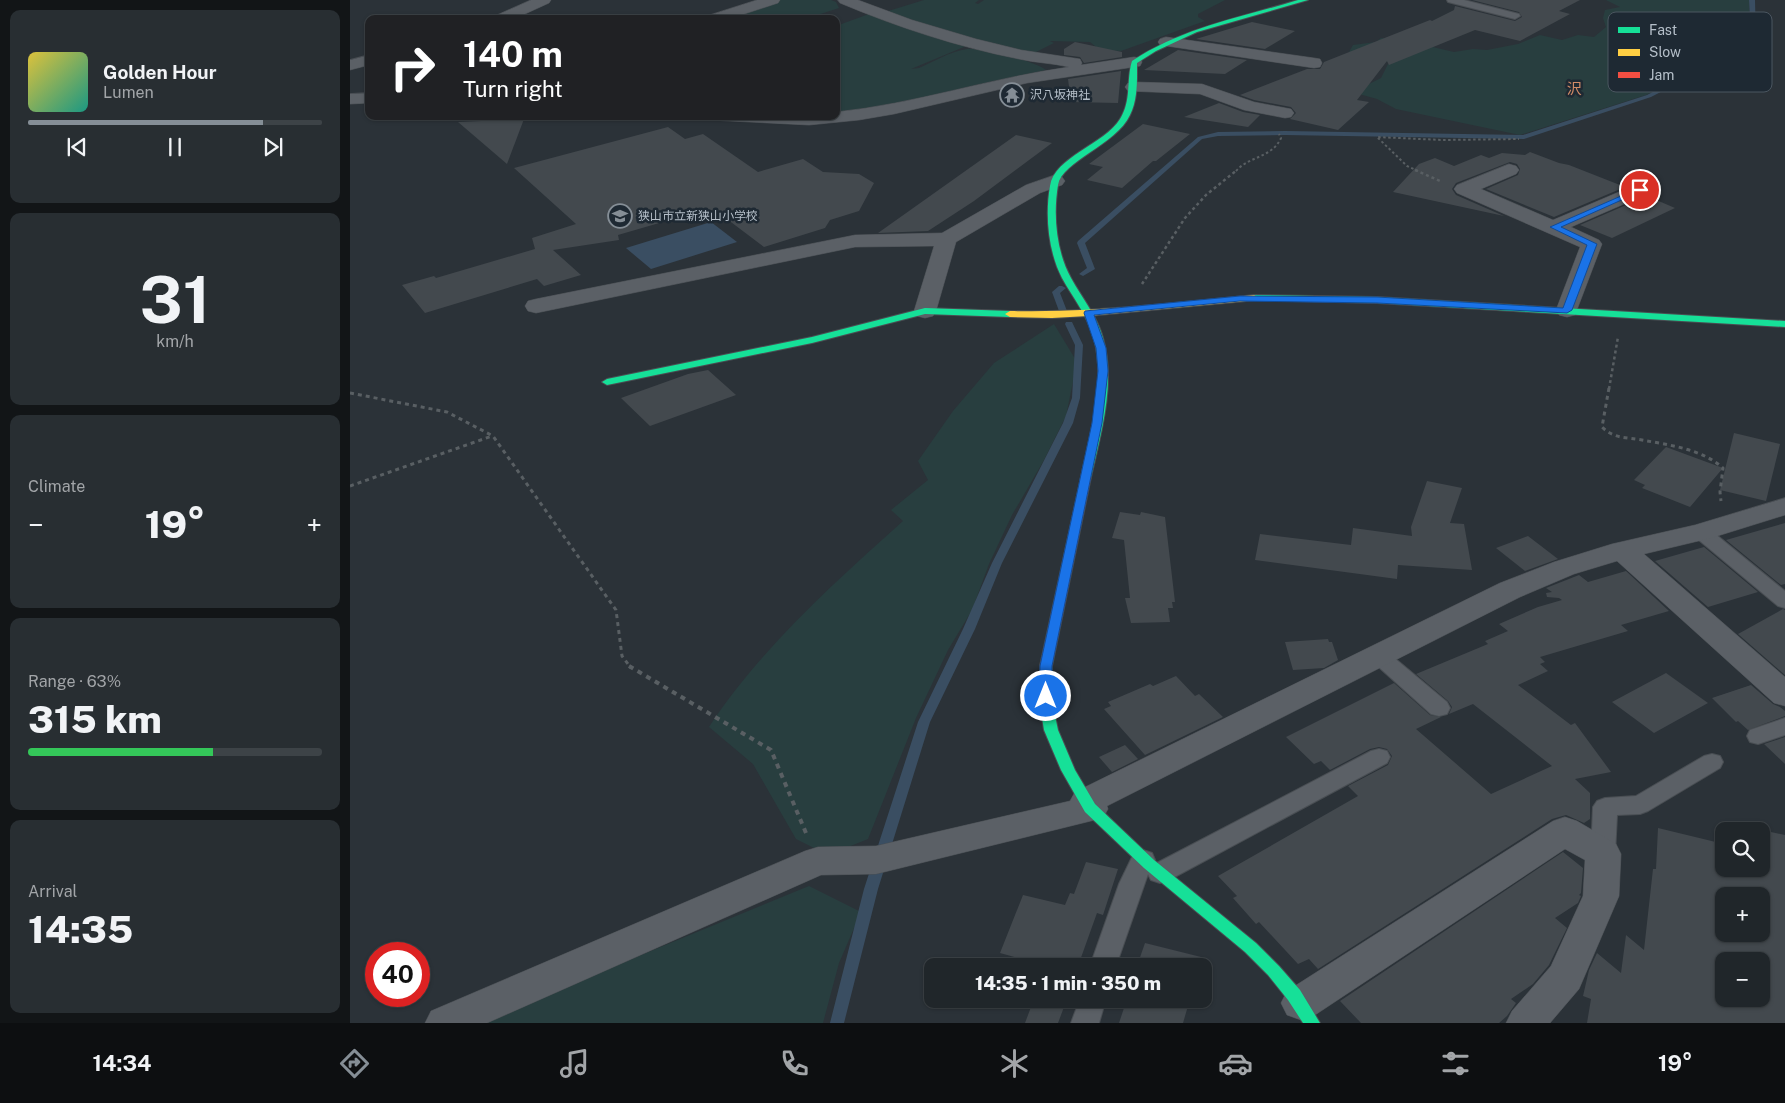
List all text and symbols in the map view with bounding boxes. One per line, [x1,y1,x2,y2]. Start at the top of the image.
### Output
legend [1608,12,1772,92]
text: Fast [1649,22,1677,38]
text: 140 m [463,34,563,75]
icon: right [380,35,445,100]
text: Slow [1649,44,1681,60]
text: Golden Hour [103,61,217,83]
text: Jam [1649,67,1674,83]
text: Turn right [463,76,563,102]
district label: 沢 [1566,80,1582,97]
temple icon: 沢八坂神社 [999,82,1025,108]
text: Lumen [103,83,154,102]
place label: 沢八坂神社 [1030,88,1090,102]
icon: previous [63,133,91,161]
icon: pause [161,133,189,161]
icon: next [259,133,287,161]
pin [1619,169,1661,211]
icon: arrive [1626,176,1654,204]
school or university icon: 狭山市立新狭山小学校 [607,203,633,229]
place label: 狭山市立新狭山小学校 [638,209,758,223]
text: 31 [139,261,211,338]
text: km/h [156,332,194,351]
text: Climate [28,477,85,496]
text: 19° [145,502,205,547]
text: − [28,508,44,541]
text: + [306,508,322,541]
position arrow [1019,669,1071,721]
text: Range · 63% [28,672,121,691]
text: 315 km [28,697,162,742]
map controls [1715,822,1770,1007]
button: search [1715,822,1770,877]
text: Arrival [28,882,77,901]
button: + [1715,887,1770,942]
text: 14:35 [28,907,133,952]
speed limit sign: 40 [365,942,430,1007]
button: − [1715,952,1770,1007]
text: 14:35 · 1 min · 350 m [975,972,1161,994]
icon: directions [337,1046,372,1081]
icon: music [557,1046,592,1081]
icon: phone [777,1046,812,1081]
icon: climate [997,1046,1032,1081]
icon: car [1218,1046,1253,1081]
icon: filters [1438,1046,1473,1081]
text: 14:34 [93,1050,151,1076]
text: 19° [1658,1050,1692,1076]

